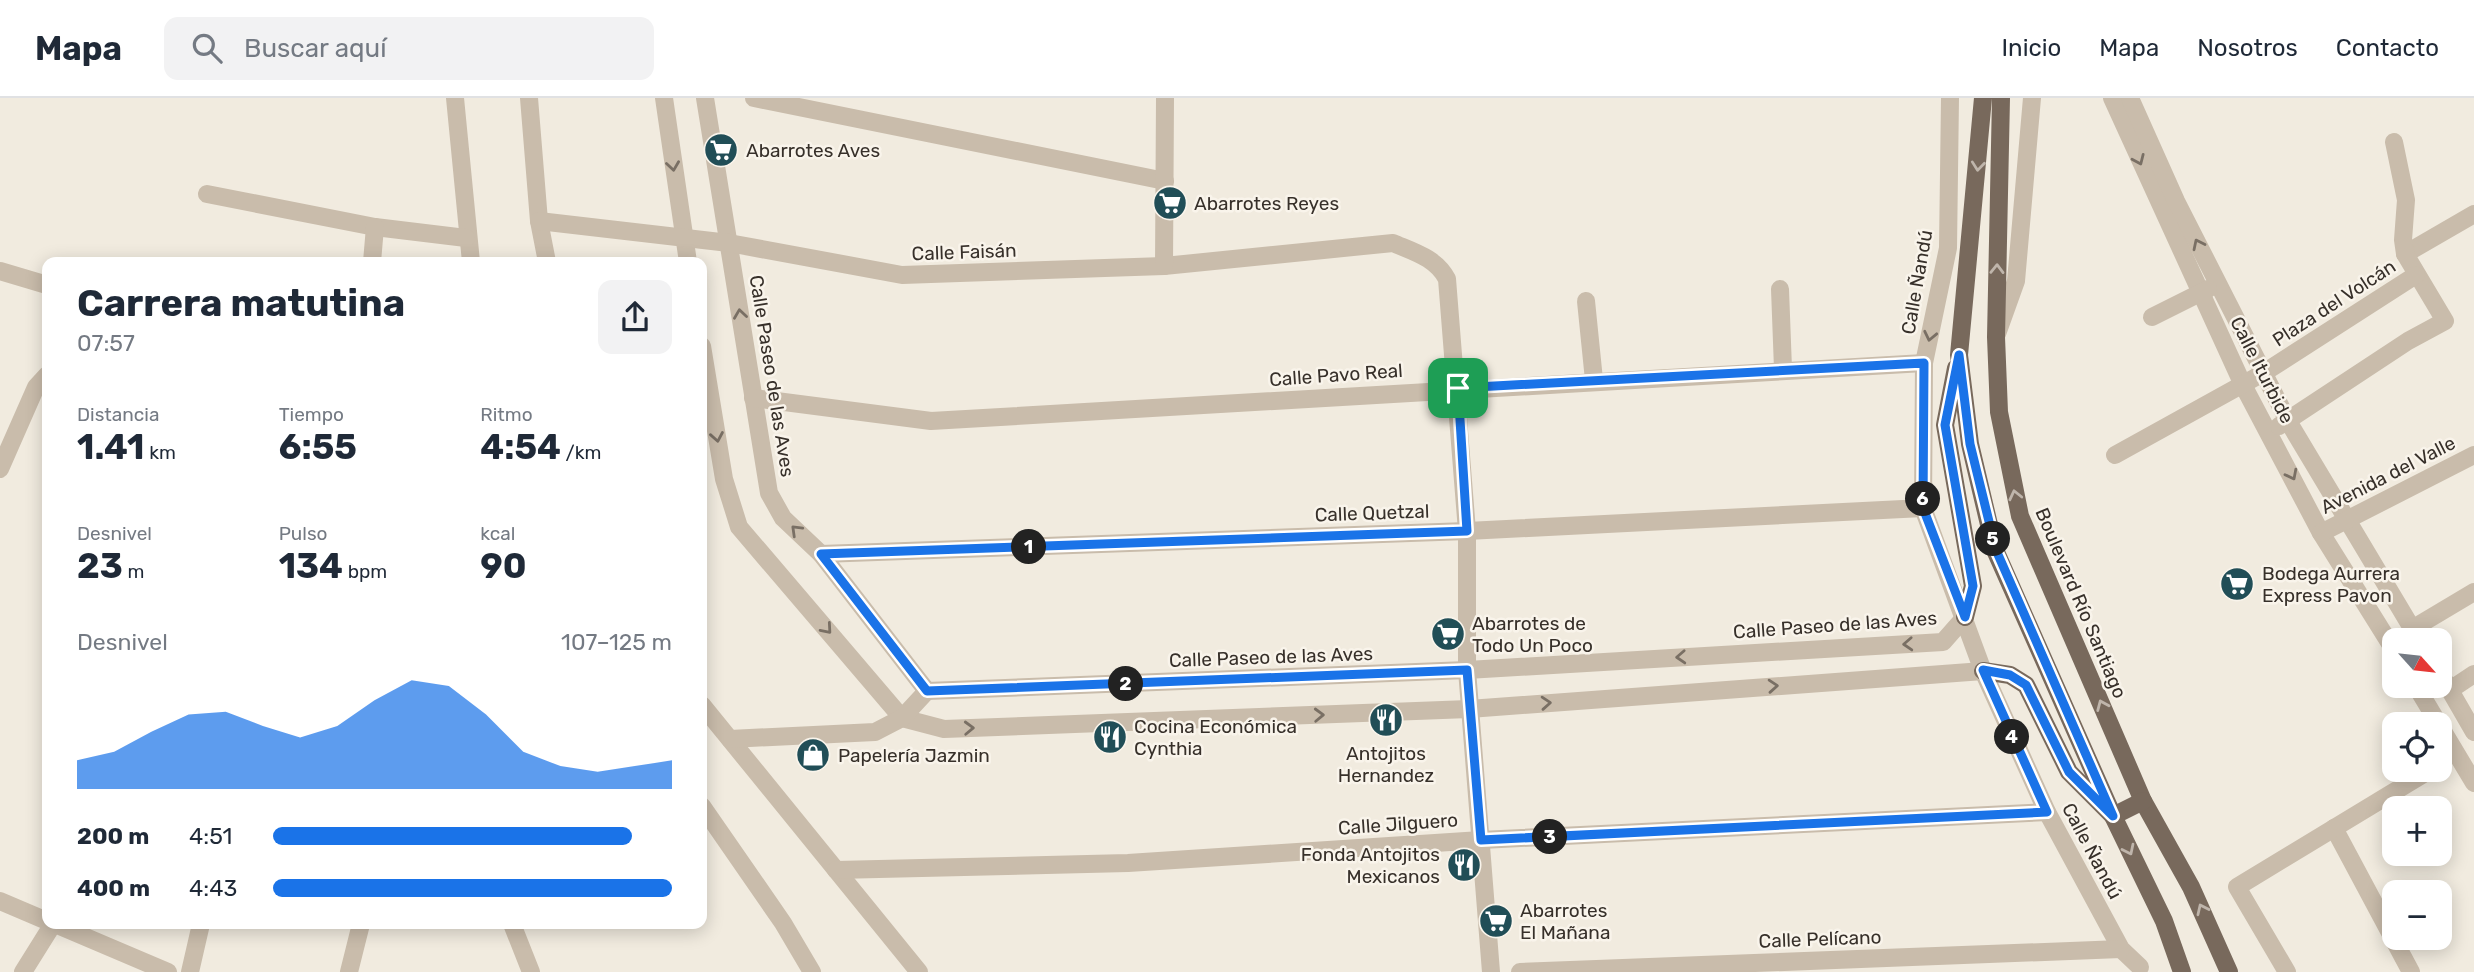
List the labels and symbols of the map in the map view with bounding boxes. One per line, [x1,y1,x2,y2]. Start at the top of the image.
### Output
supermarket icon: Abarrotes Aves [702,131,740,169]
place label: Abarrotes Aves [746,139,880,162]
one-way arrow [2131,153,2145,166]
one-way arrow [666,160,681,171]
one-way arrow [1971,161,1986,172]
supermarket icon: Abarrotes Reyes [1151,184,1189,222]
place label: Abarrotes Reyes [1194,192,1339,215]
street label: Calle Ñandú [1897,228,1937,336]
street label: Calle Faisán [911,239,1017,265]
one-way arrow [2192,239,2206,251]
street label: Plaza del Volcán [2268,255,2400,351]
one-way arrow [1989,264,2005,274]
street label: Calle Paseo de las Aves [745,273,799,479]
one-way arrow [733,308,748,320]
street label: Calle Iturbide [2225,313,2299,427]
one-way arrow [1923,330,1938,342]
pin [1428,358,1488,418]
street label: Calle Pavo Real [1268,359,1404,391]
one-way arrow [709,431,724,443]
street label: Avenida del Valle [2317,431,2459,519]
one-way arrow [2283,468,2297,481]
pin: 6 [1906,482,1940,516]
one-way arrow [2009,489,2023,501]
street label: Calle Quetzal [1314,500,1430,526]
street label: Boulevard Río Santiago [2030,504,2132,702]
pin: 5 [1976,522,2010,556]
one-way arrow [791,526,804,539]
pin: 1 [1012,530,1046,564]
place label: Bodega Aurrera Express Pavon [2262,562,2400,607]
supermarket icon: Bodega Aurrera Express Pavon [2218,565,2256,603]
street label: Calle Paseo de las Aves [1732,606,1938,644]
place label: Abarrotes de Todo Un Poco [1472,612,1593,657]
supermarket icon: Abarrotes de Todo Un Poco [1429,615,1467,653]
one-way arrow [819,621,831,634]
north arrow [2382,628,2452,698]
one-way arrow [1902,636,1913,651]
street label: Calle Paseo de las Aves [1169,642,1373,672]
one-way arrow [1675,650,1686,665]
pin: 2 [1108,666,1144,702]
one-way arrow [1768,679,1779,694]
one-way arrow [1541,696,1552,711]
one-way arrow [2096,700,2110,713]
restaurant icon: Antojitos Hernandez [1367,701,1405,739]
one-way arrow [1314,707,1325,722]
place label: Cocina Económica Cynthia [1134,715,1297,760]
restaurant icon: Cocina Económica Cynthia [1091,718,1129,756]
one-way arrow [964,720,975,735]
pin: 4 [1994,720,2030,754]
shop icon: Papelería Jazmin [794,736,832,774]
place label: Antojitos Hernandez [1338,742,1434,787]
place label: Papelería Jazmin [838,744,990,767]
street label: Calle Ñandú [2057,799,2127,903]
street label: Calle Jilguero [1337,808,1459,840]
pin: 3 [1532,820,1568,854]
place label: Fonda Antojitos Mexicanos [1301,843,1440,888]
one-way arrow [2121,843,2135,855]
restaurant icon: Fonda Antojitos Mexicanos [1445,846,1483,884]
place label: Abarrotes El Mañana [1520,899,1610,944]
supermarket icon: Abarrotes El Mañana [1477,902,1515,940]
one-way arrow [2196,904,2210,916]
street label: Calle Pelícano [1758,925,1882,953]

